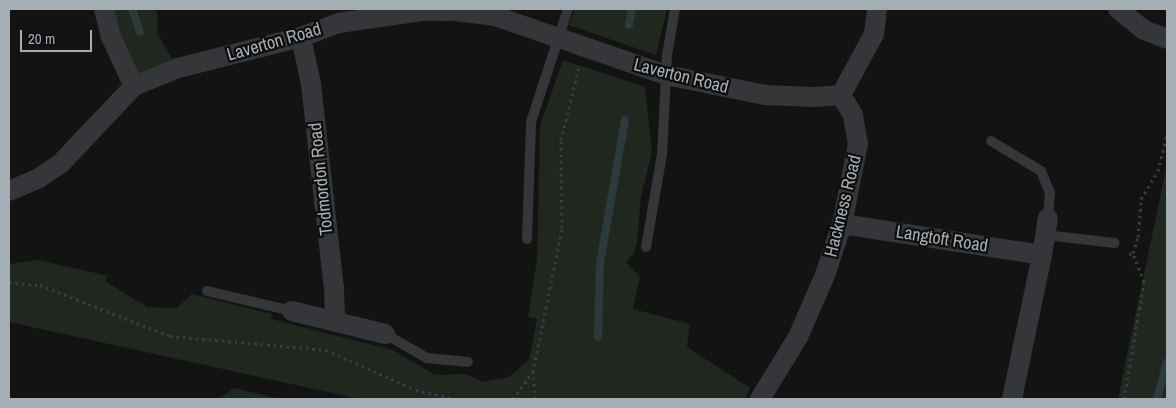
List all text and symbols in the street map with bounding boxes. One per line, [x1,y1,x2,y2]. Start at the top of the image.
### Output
street label: Laverton Road [224,18,324,66]
scale bar [22,20,95,52]
text: 20 m [28,28,55,49]
street label: Laverton Road [631,54,731,98]
street label: Todmordon Road [304,122,338,236]
street label: Hackness Road [820,153,866,259]
street label: Langtoft Road [895,221,989,257]

